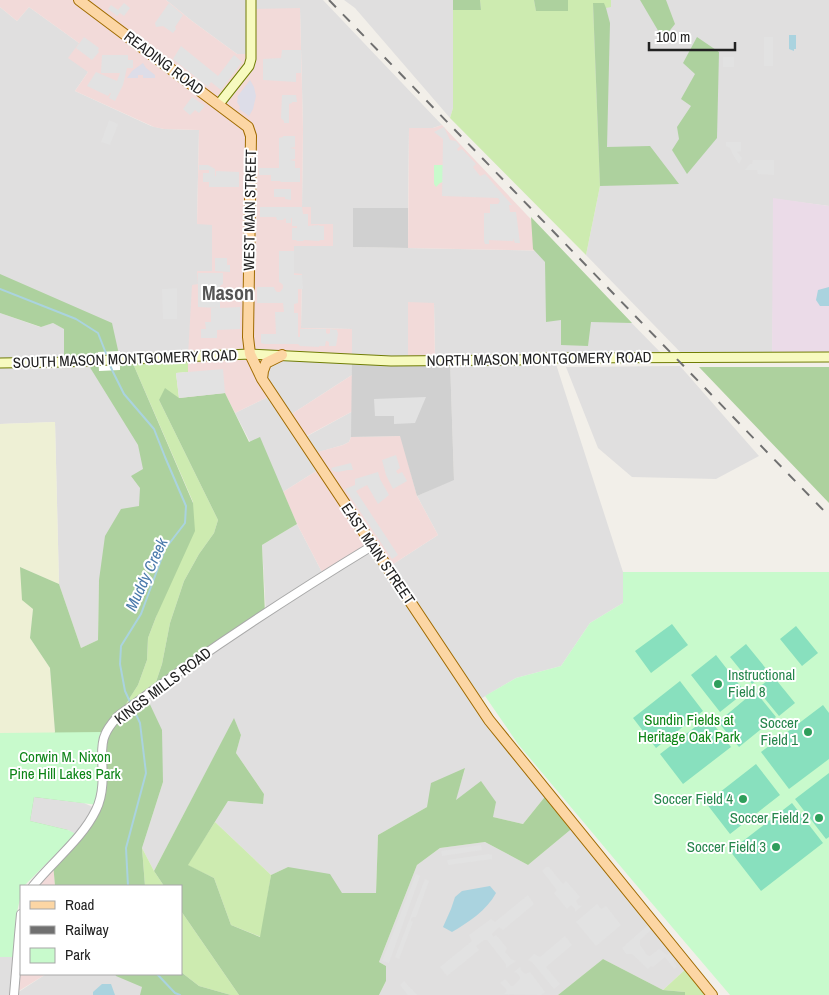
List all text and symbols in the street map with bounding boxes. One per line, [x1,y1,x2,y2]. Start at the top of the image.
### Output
scale bar [649,20,735,52]
street label: READING ROAD [120,26,209,100]
text: 100 m [656,26,690,47]
street label: WEST MAIN STREET [238,149,261,271]
district label: Mason [202,279,254,306]
street label: SOUTH MASON MONTGOMERY ROAD [12,344,238,373]
street label: NORTH MASON MONTGOMERY ROAD [426,346,652,371]
street label: EAST MAIN STREET [337,499,420,609]
water label: Muddy Creek [120,534,173,614]
street label: KINGS MILLS ROAD [110,642,216,729]
place label: Instructional Field 8 [728,664,795,702]
marker: Instructional Field 8 [712,678,724,690]
park label: Sundin Fields at Heritage Oak Park [638,709,741,747]
place label: Soccer Field 1 [760,712,798,750]
marker: Soccer Field 1 [802,726,814,738]
park label: Corwin M. Nixon Pine Hill Lakes Park [9,746,122,784]
place label: Soccer Field 4 [654,788,733,809]
marker: Soccer Field 4 [737,793,749,805]
place label: Soccer Field 2 [730,807,809,828]
marker: Soccer Field 2 [813,812,825,824]
place label: Soccer Field 3 [687,836,766,857]
marker: Soccer Field 3 [770,841,782,853]
legend [20,885,182,975]
text: Road [65,894,94,915]
text: Railway [65,919,110,940]
text: Park [65,944,91,965]

